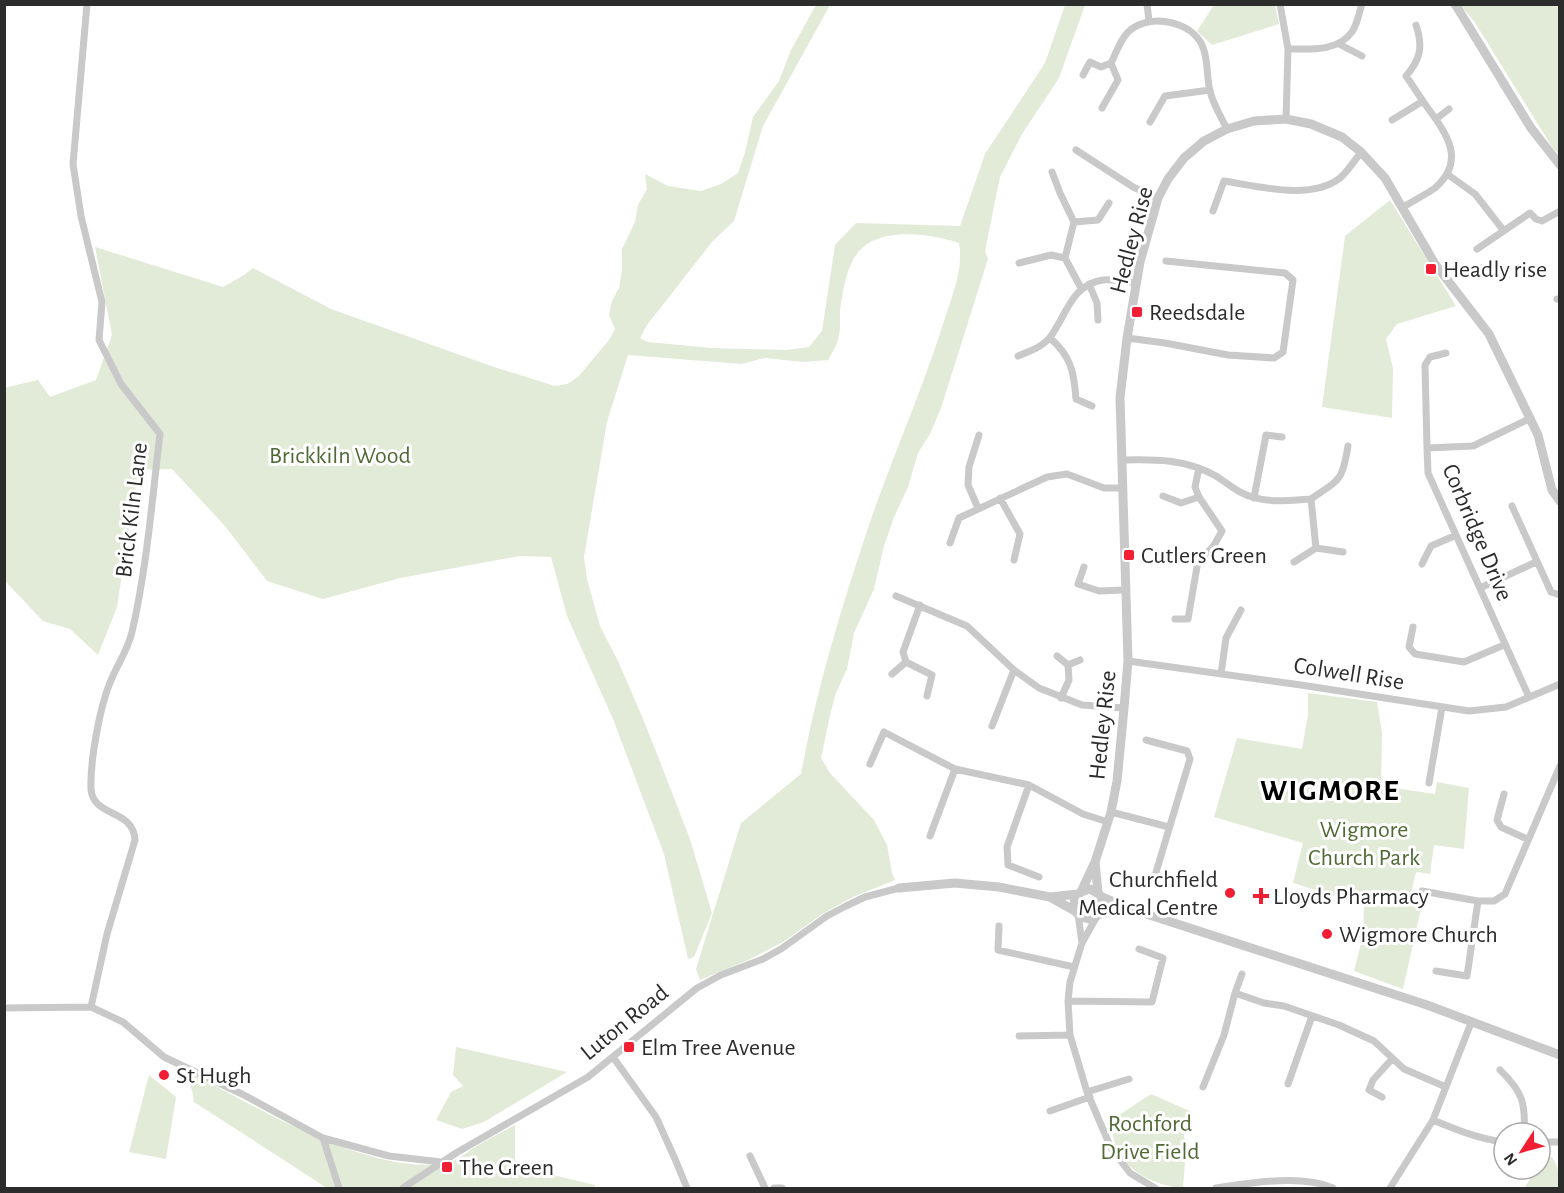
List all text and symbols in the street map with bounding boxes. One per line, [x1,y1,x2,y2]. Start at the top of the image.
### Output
street label: Hedley Rise [1106,184,1158,296]
place label: Headly rise [1443,258,1547,282]
marker: Headly rise [1424,262,1438,276]
place label: Reedsdale [1149,301,1245,325]
marker: Reedsdale [1130,305,1144,319]
street label: Brick Kiln Lane [112,441,152,579]
park label: Brickkiln Wood [269,444,411,468]
street label: Corbridge Drive [1438,460,1517,604]
place label: Cutlers Green [1141,544,1267,568]
marker: Cutlers Green [1122,548,1136,562]
street label: Colwell Rise [1292,653,1406,695]
street label: Hedley Rise [1085,669,1121,781]
district label: WIGMORE [1260,776,1400,806]
park label: Wigmore Church Park [1308,818,1420,870]
place label: Churchfield Medical Centre [1078,868,1218,920]
place label: Lloyds Pharmacy [1273,885,1429,909]
marker: Churchfield Medical Centre [1223,886,1237,900]
marker: Lloyds Pharmacy [1254,889,1268,903]
place label: Wigmore Church [1339,923,1498,947]
marker: Wigmore Church [1320,927,1334,941]
street label: Luton Road [576,980,673,1065]
place label: Elm Tree Avenue [641,1036,796,1060]
marker: Elm Tree Avenue [622,1040,636,1054]
place label: St Hugh [176,1064,252,1088]
marker: St Hugh [157,1068,171,1082]
park label: Rochford Drive Field [1100,1112,1200,1164]
north arrow [1492,1121,1552,1181]
text: N [1501,1150,1520,1168]
place label: The Green [459,1156,554,1180]
marker: The Green [440,1160,454,1174]

